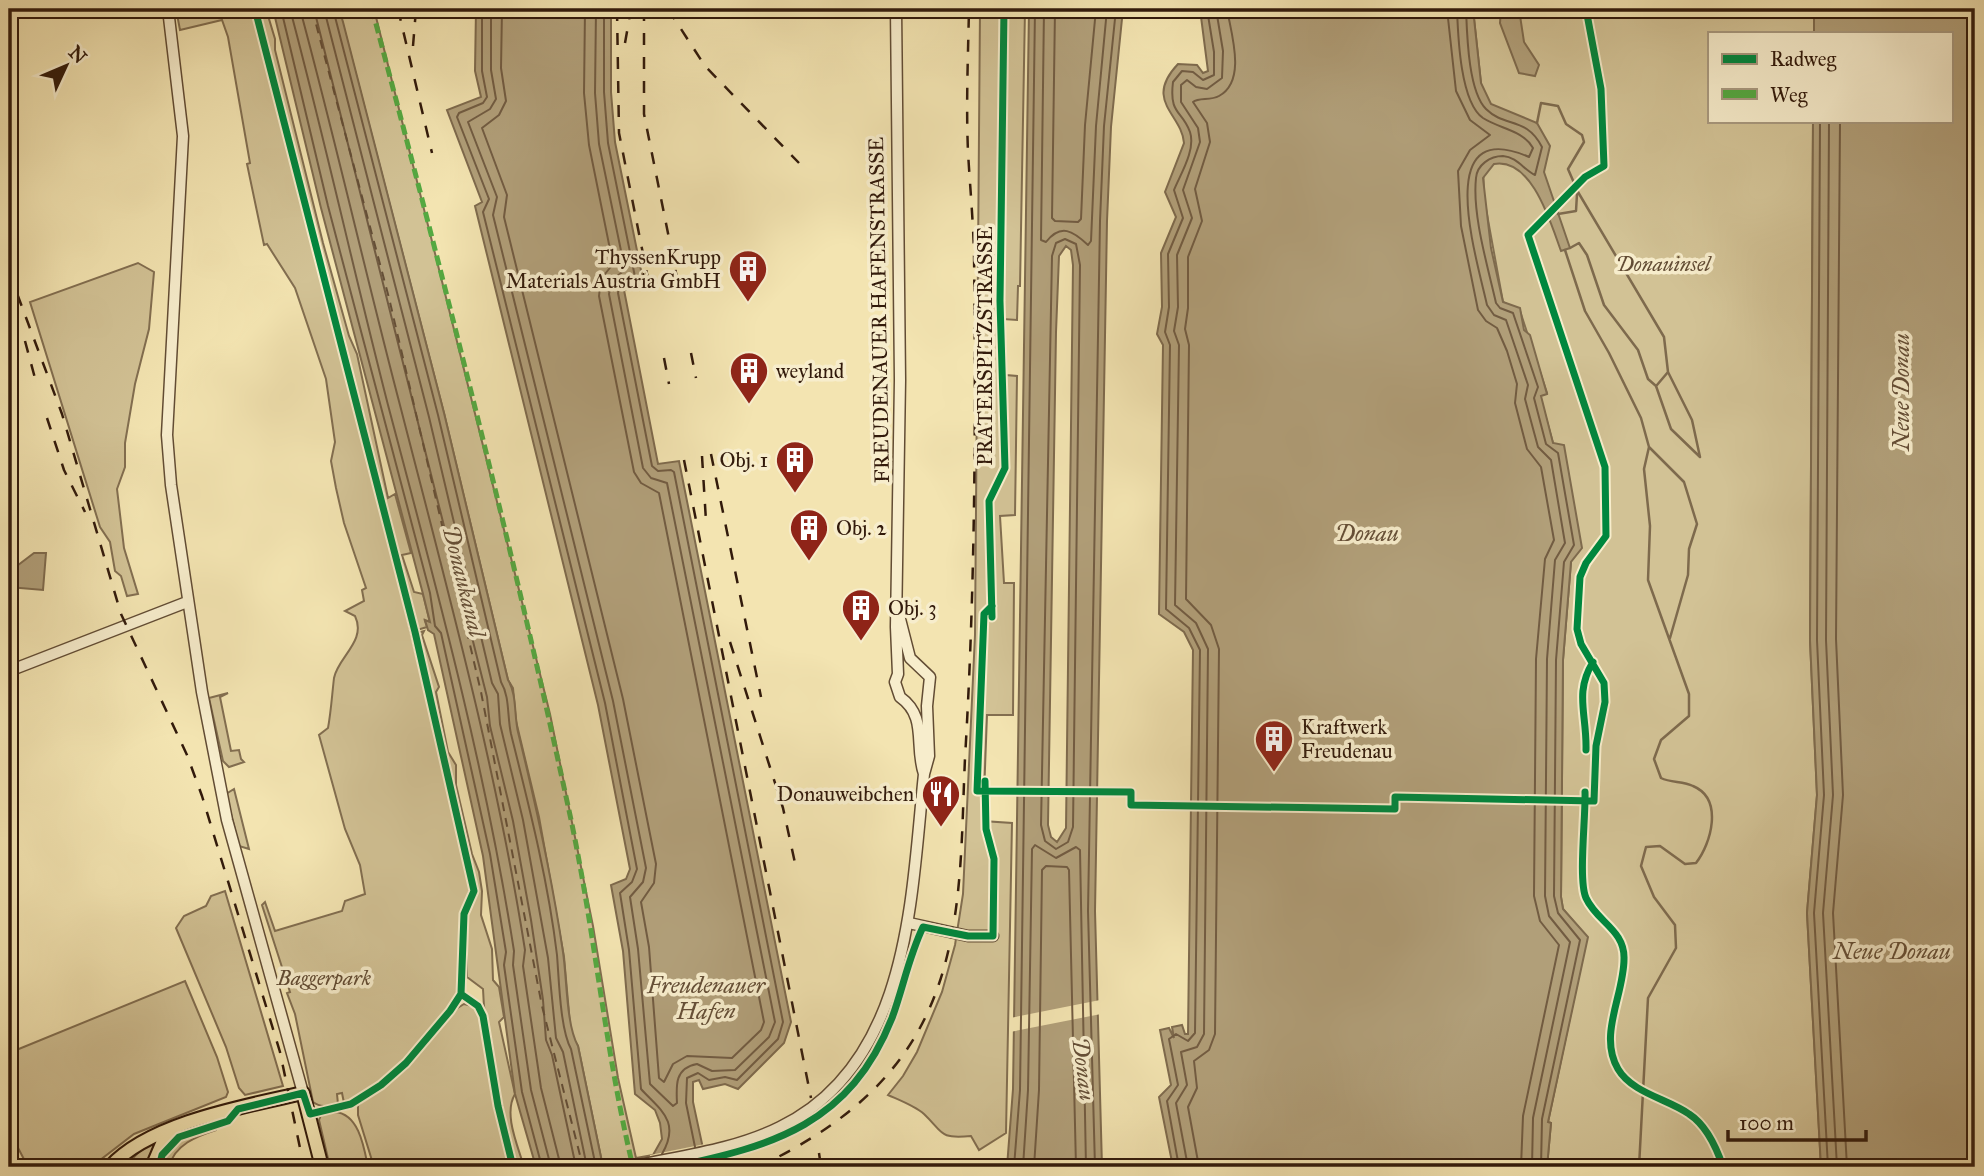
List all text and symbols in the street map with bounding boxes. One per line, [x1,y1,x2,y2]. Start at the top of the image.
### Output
north arrow [32,32,102,102]
legend [1708,32,1952,122]
text: N [64,41,92,68]
text: Radweg [1770,46,1836,72]
text: Weg [1770,82,1808,108]
street label: FREUDENAUER HAFENSTRASSE [863,137,895,483]
street label: PRATERSPITZSTRASSE [972,226,998,466]
place label: ThyssenKrupp Materials Austria GmbH [506,244,721,294]
building icon: ThyssenKrupp Materials Austria GmbH [727,248,769,303]
park label: Donauinsel [1616,251,1713,277]
water label: Neue Donau [1887,333,1915,453]
building icon: weyland [728,350,770,405]
place label: weyland [776,358,845,384]
building icon: Obj. 1 [774,439,816,494]
place label: Obj. 1 [719,447,768,473]
building icon: Obj. 2 [788,507,830,562]
place label: Obj. 2 [836,515,887,541]
water label: Donau [1335,519,1399,547]
water label: Donaukanal [437,522,492,641]
building icon: Obj. 3 [840,587,882,642]
place label: Obj. 3 [888,595,937,621]
place label: Kraftwerk Freudenau [1301,714,1393,764]
building icon: Kraftwerk Freudenau [1253,718,1295,773]
restaurant icon: Donauweibchen [920,773,962,828]
place label: Donauweibchen [777,781,914,807]
water label: Neue Donau [1831,937,1951,965]
park label: Baggerpark [276,965,372,991]
water label: Freudenauer Hafen [646,971,766,1025]
water label: Donau [1066,1036,1102,1102]
scale bar [1728,1099,1867,1143]
text: 100 m [1739,1110,1794,1136]

